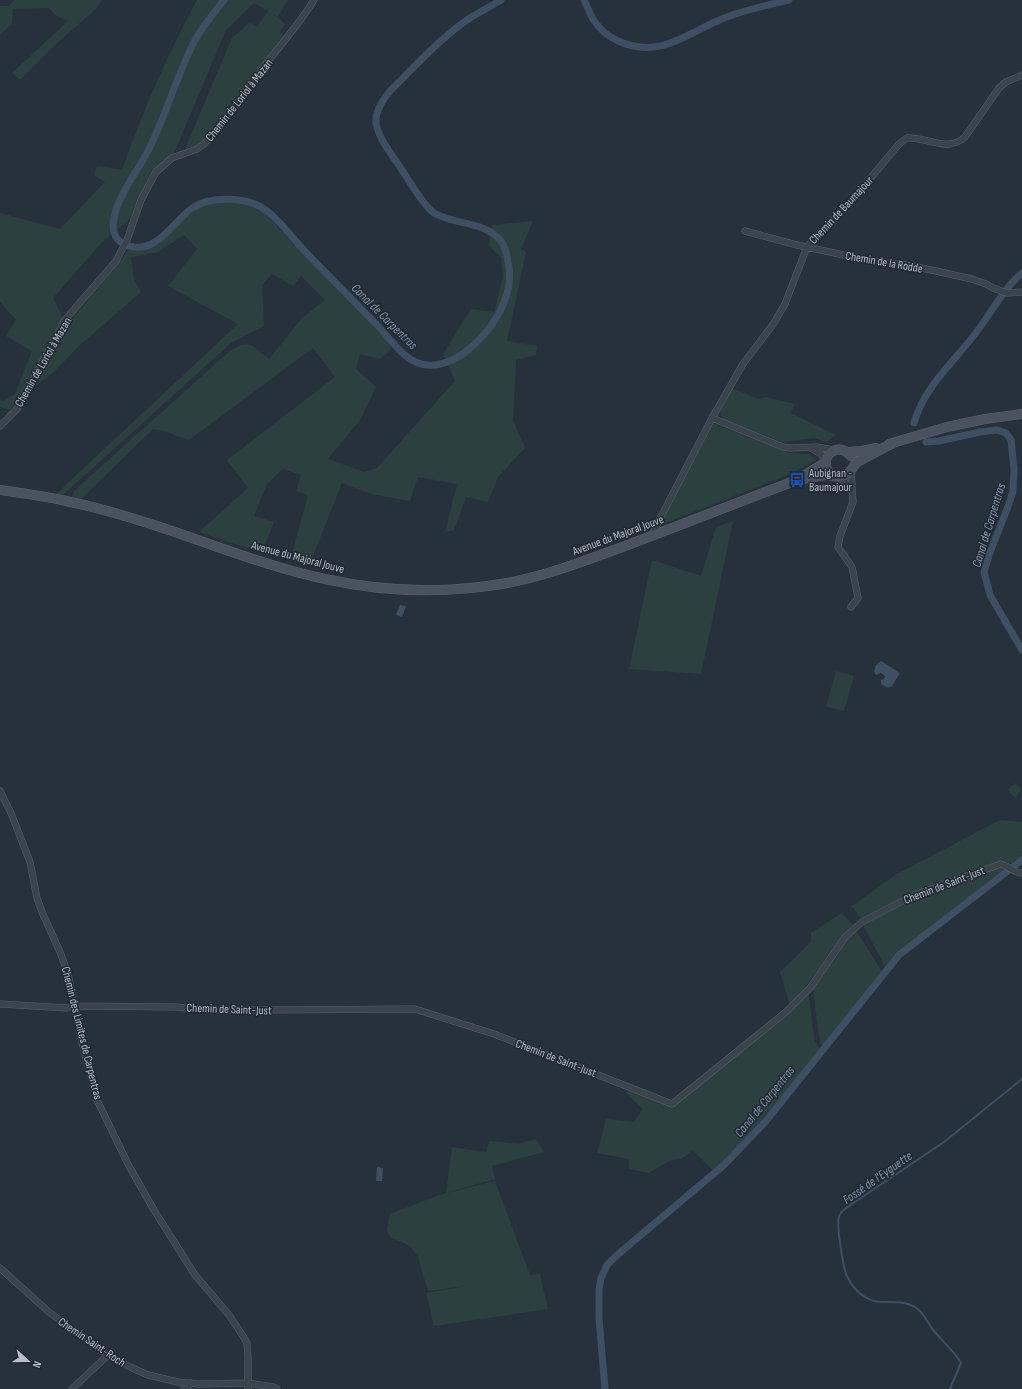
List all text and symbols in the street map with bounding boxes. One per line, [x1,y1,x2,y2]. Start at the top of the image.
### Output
street label: Chemin de Loriol à Mazan [202,56,276,145]
street label: Chemin de Baumajour [806,173,877,247]
street label: Chemin de la Rodde [844,248,924,277]
water label: Canal de Carpentras [348,280,421,353]
street label: Chemin de Loriol à Mazan [12,315,75,410]
place label: Aubignan - Baumajour [808,466,852,495]
bus stop icon: Aubignan - Baumajour [788,471,806,489]
water label: Canal de Carpentras [969,481,1009,569]
street label: Avenue du Majoral Jouve [570,512,666,559]
street label: Avenue du Majoral Jouve [249,538,346,577]
street label: Chemin de Saint-Just [902,863,987,908]
street label: Chemin des Limites de Carpentras [58,965,105,1101]
street label: Chemin de Saint-Just [186,1001,272,1018]
street label: Chemin de Saint-Just [513,1036,599,1081]
water label: Canal de Carpentras [731,1062,799,1140]
water label: Fossé de l'Eyguette [840,1148,915,1208]
street label: Chemin Saint-Roch [55,1314,128,1371]
north arrow [8,1341,48,1381]
text: N [30,1359,44,1370]

